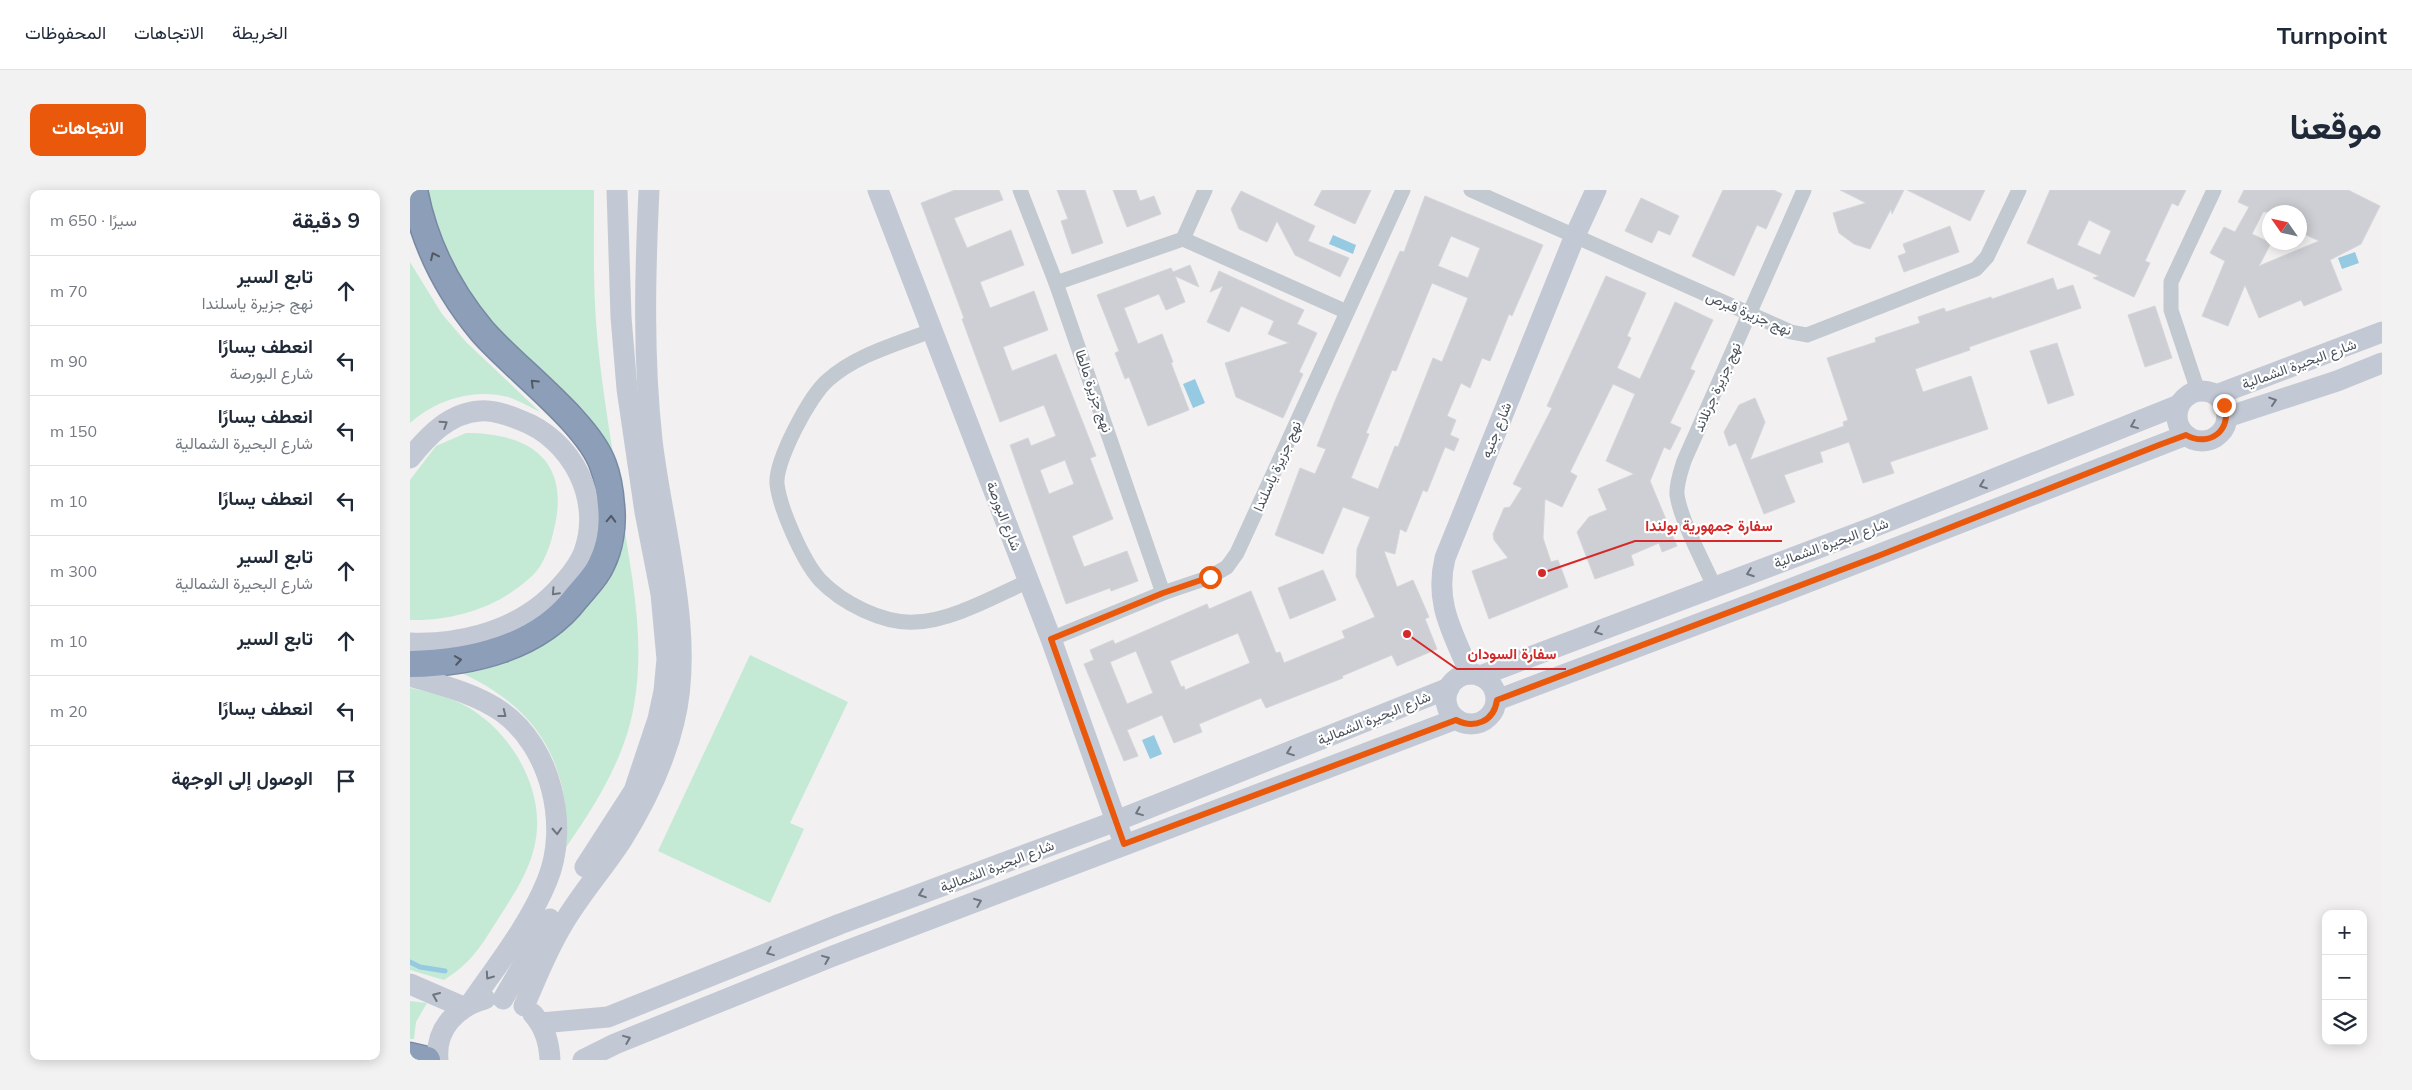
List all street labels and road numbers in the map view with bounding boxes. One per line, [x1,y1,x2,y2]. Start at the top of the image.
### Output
street label: نهج جزيرة قبرص [1703,287,1795,341]
street label: شارع البحيرة الشمالية [2239,335,2359,395]
street label: نهج جزيرة جرنلاند [1689,339,1747,435]
street label: نهج جزيرة مالطا [1069,347,1117,436]
street label: شارع جنيه [1477,400,1517,461]
street label: نهج جزيرة ياسلندا [1249,418,1307,515]
street label: شارع البورصة [981,479,1025,554]
street label: شارع البحيرة الشمالية [1771,514,1891,574]
street label: شارع البحيرة الشمالية [1315,687,1434,751]
street label: شارع البحيرة الشمالية [937,836,1057,898]

